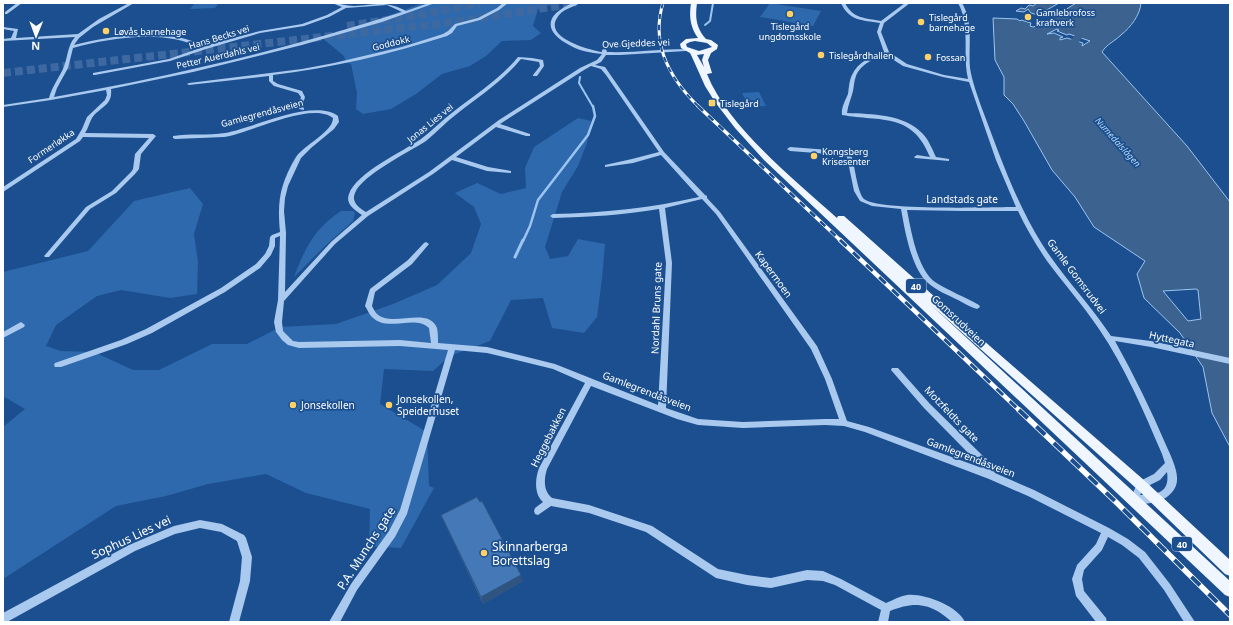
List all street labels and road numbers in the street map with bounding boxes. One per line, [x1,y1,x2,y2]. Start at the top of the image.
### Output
street label: Hans Becks vei [187,22,251,52]
street label: Goddokk [371,32,411,54]
street label: Ove Gjeddes vei [602,35,670,51]
street label: Petter Auerdahls vei [175,40,261,72]
street label: Gamlegrendåsveien [219,96,305,130]
street label: Jonas Lies vei [403,100,456,146]
street label: Formerløkka [25,126,77,166]
street label: Landstads gate [926,192,998,206]
street label: Gamle Gomsrudvei [1044,236,1110,316]
street label: Kapermoen [752,248,796,300]
street label: Nordahl Bruns gate [647,261,665,354]
road number: 40 [906,279,926,293]
street label: Gomsrudveien [929,291,989,349]
street label: Hyttegata [1148,327,1196,351]
street label: Gamlegrendåsveien [601,368,693,414]
street label: Motzfeldts gate [922,383,983,445]
street label: Heggebakken [527,405,569,469]
street label: Gamlegrendåsveien [925,434,1017,480]
street label: P.A. Munchs gate [333,503,399,593]
street label: Sophus Lies vei [88,511,174,563]
road number: 40 [1172,537,1192,551]

